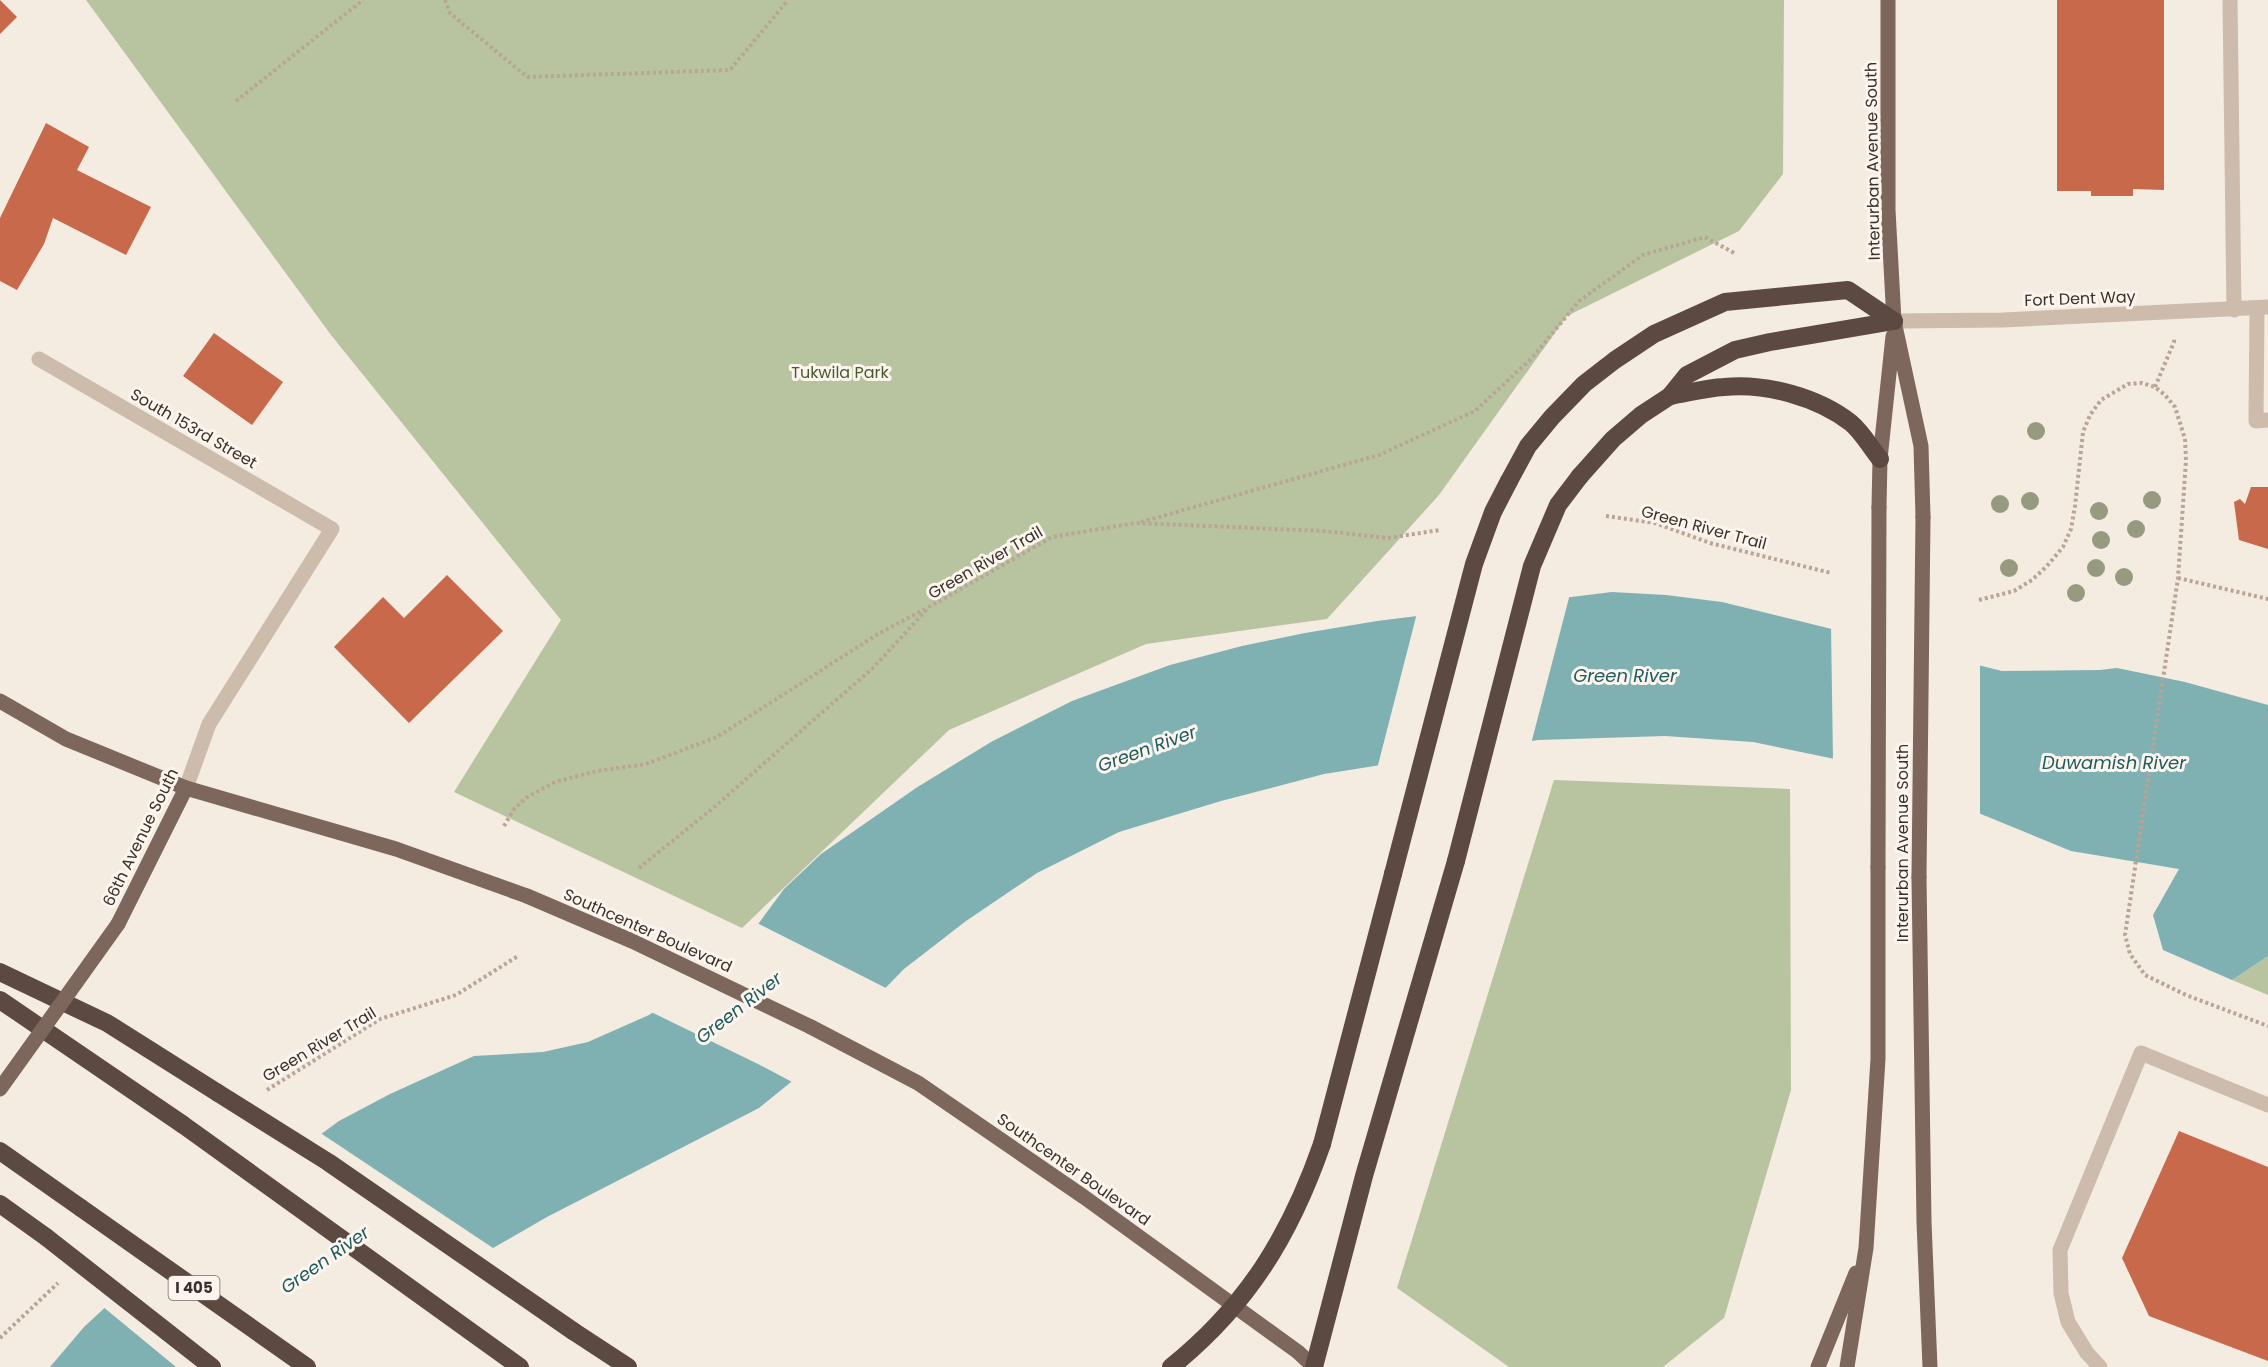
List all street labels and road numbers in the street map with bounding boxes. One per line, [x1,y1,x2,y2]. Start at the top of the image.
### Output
street label: Interurban Avenue South [1859,62,1886,260]
street label: Fort Dent Way [2024,285,2136,312]
street label: South 153rd Street [126,383,261,474]
street label: Green River Trail [1639,500,1769,555]
street label: Green River Trail [924,520,1047,605]
street label: Interurban Avenue South [1891,744,1914,942]
street label: 66th Avenue South [97,764,184,910]
street label: Southcenter Boulevard [560,883,736,978]
street label: Green River Trail [258,1001,380,1087]
street label: Southcenter Boulevard [992,1108,1155,1231]
road number: I 405 [168,1276,220,1300]

